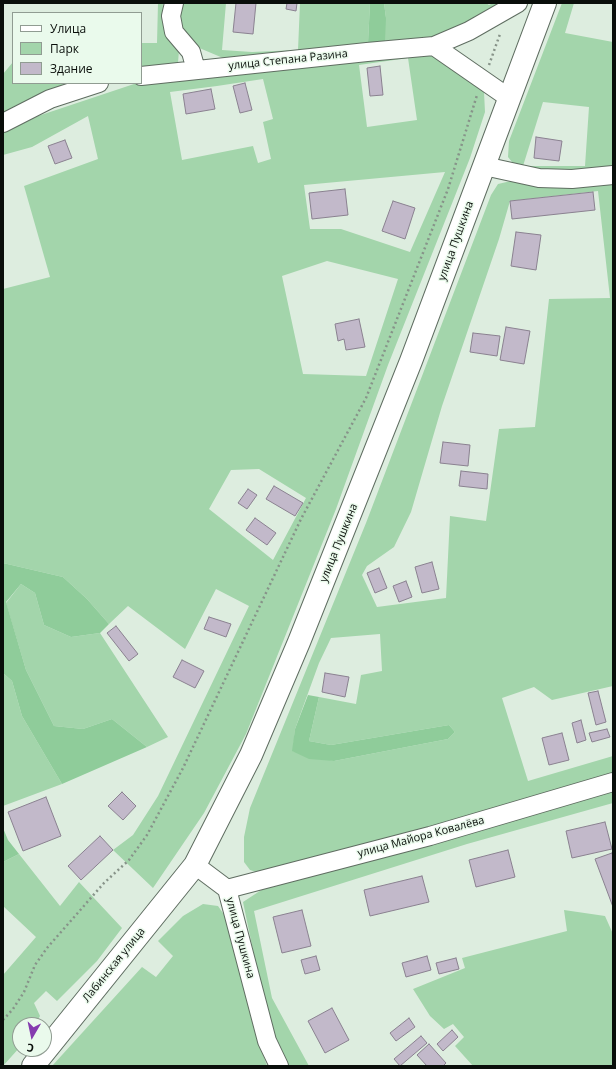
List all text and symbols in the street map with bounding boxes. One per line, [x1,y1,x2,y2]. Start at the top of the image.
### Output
legend [12,12,142,84]
text: Улица [50,20,86,37]
text: Парк [50,40,79,57]
street label: улица Степана Разина [228,47,348,73]
text: Здание [50,60,93,77]
street label: улица Пушкина [435,199,477,283]
street label: улица Пушкина [317,502,361,584]
street label: улица Майора Ковалёва [356,814,486,860]
street label: улица Пушкина [223,896,257,980]
street label: Лабинская улица [80,925,148,1005]
north arrow [12,1017,52,1057]
text: С [26,1040,35,1056]

